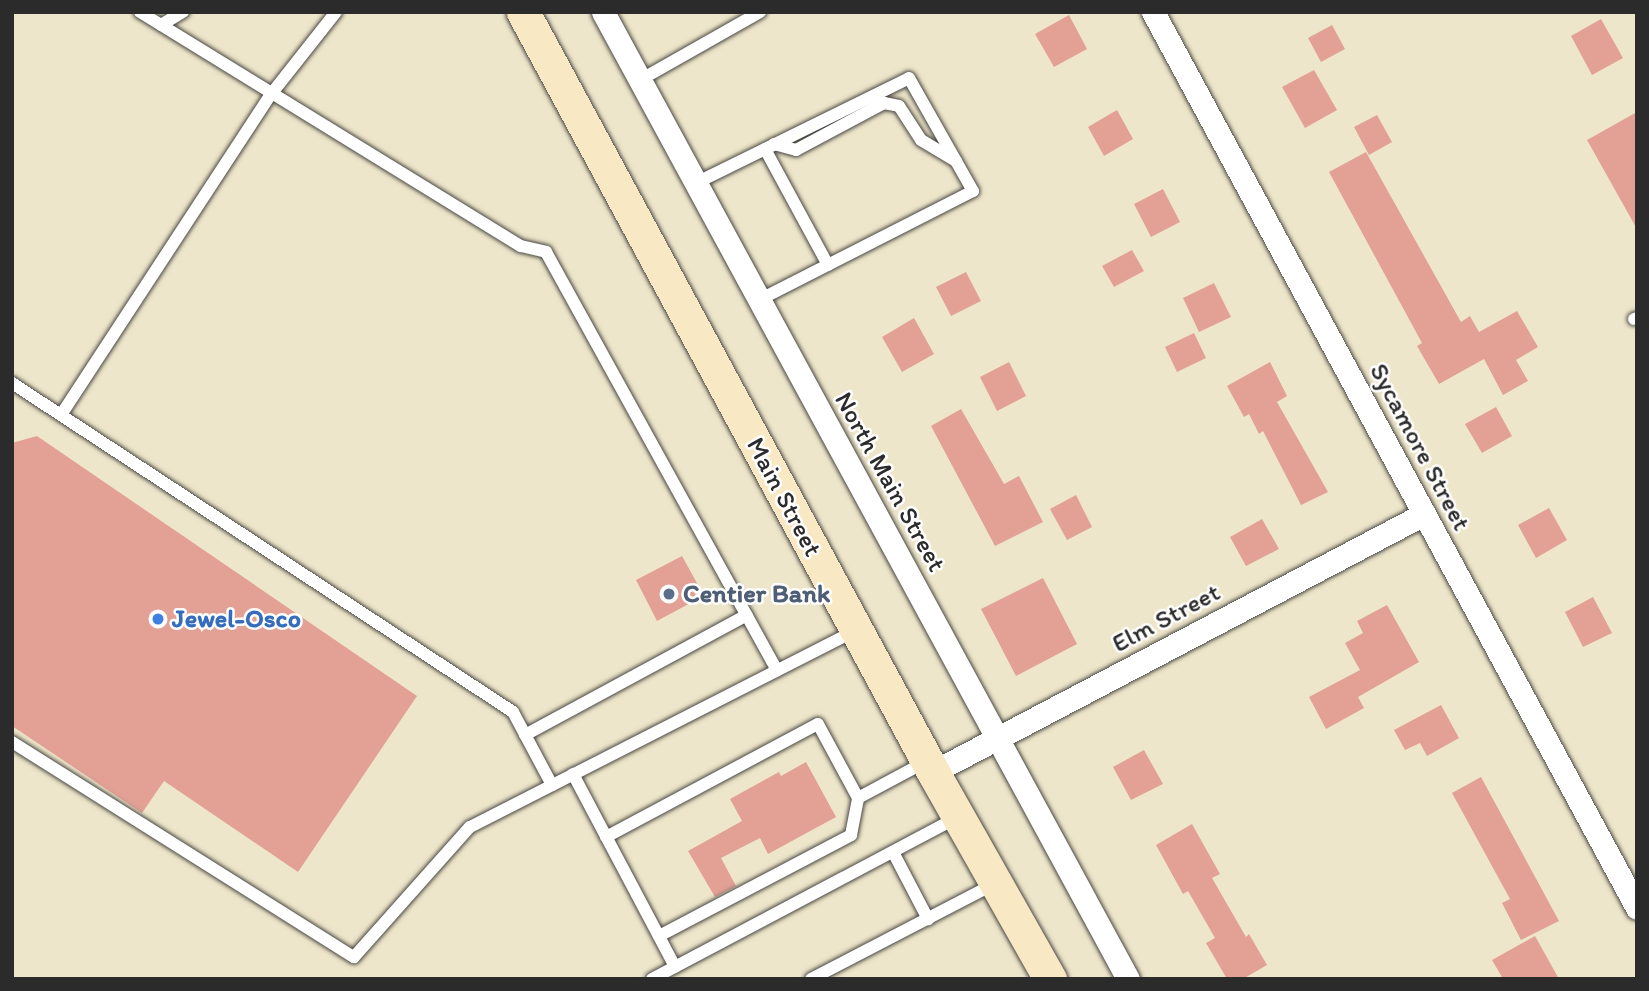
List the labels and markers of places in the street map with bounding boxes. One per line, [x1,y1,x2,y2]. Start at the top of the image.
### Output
place label: Centier Bank [683,578,830,610]
marker: Centier Bank [661,586,677,602]
place label: Jewel-Osco [172,603,301,635]
marker: Jewel-Osco [150,611,166,627]

